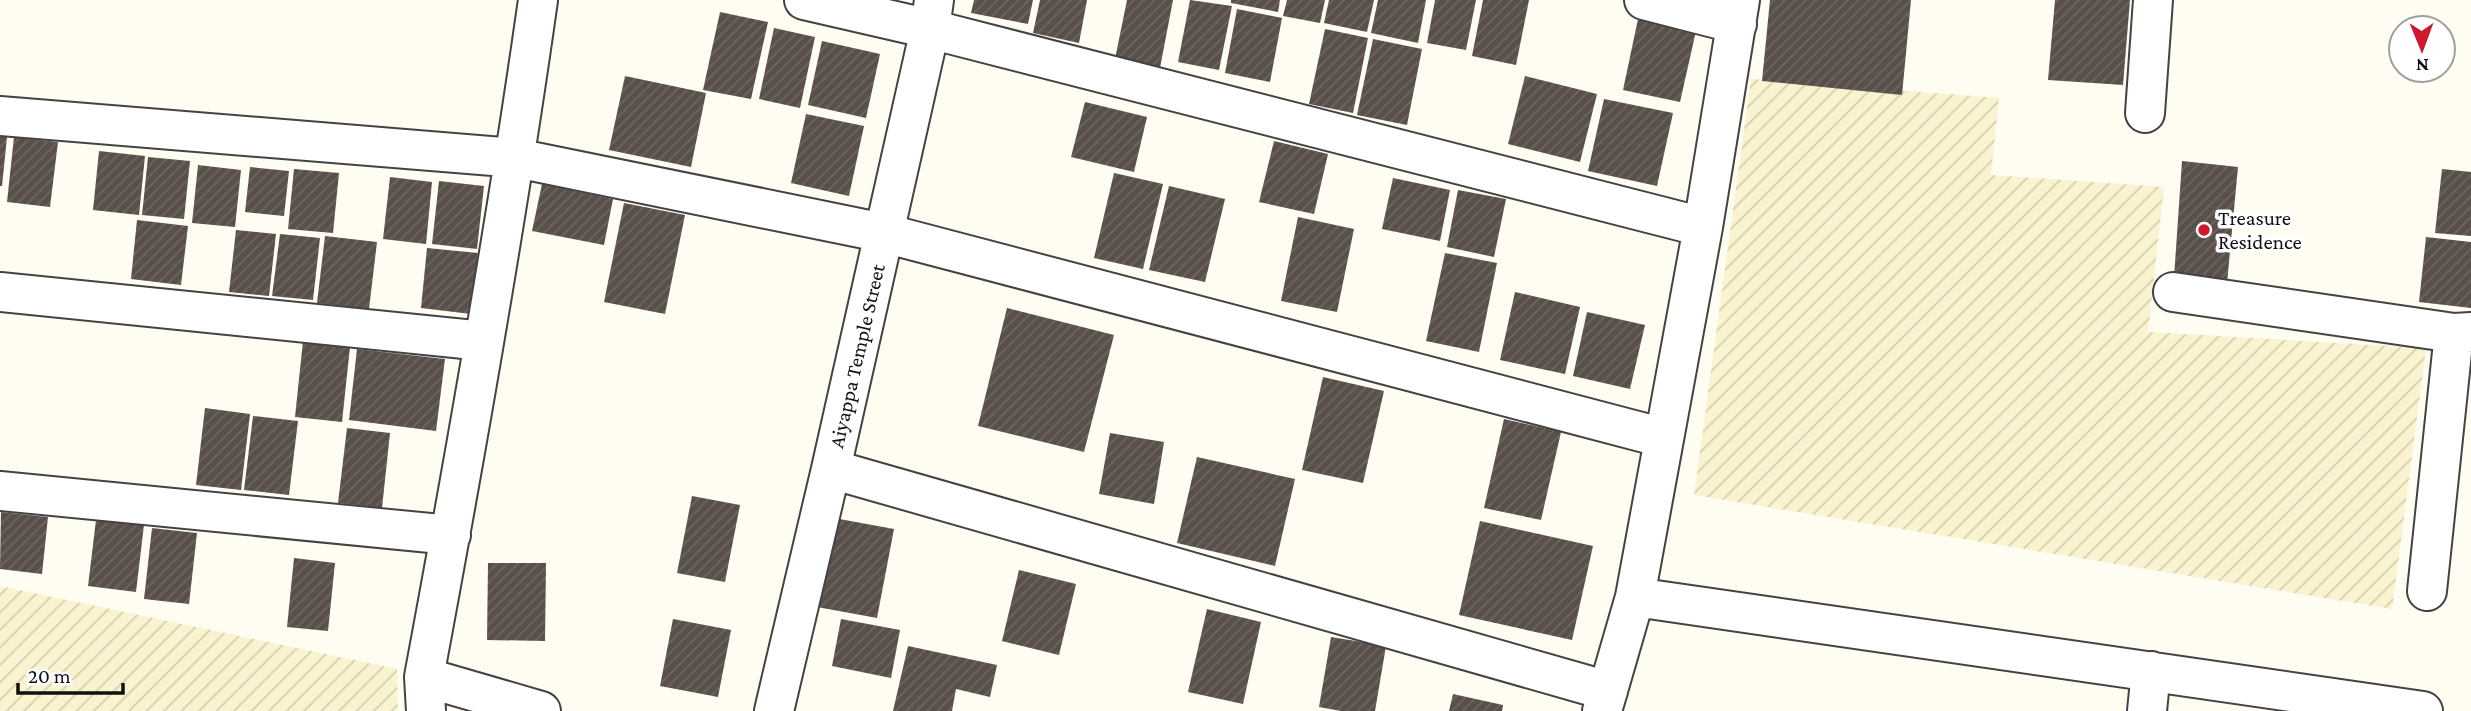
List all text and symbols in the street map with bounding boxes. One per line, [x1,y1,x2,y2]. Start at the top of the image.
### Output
north arrow [2387,14,2457,84]
text: N [2416,55,2429,76]
place label: Treasure Residence [2218,206,2302,254]
marker: Treasure Residence [2196,222,2212,238]
street label: Aiyappa Temple Street [824,261,890,450]
scale bar [18,652,122,696]
text: 20 m [28,664,71,688]

